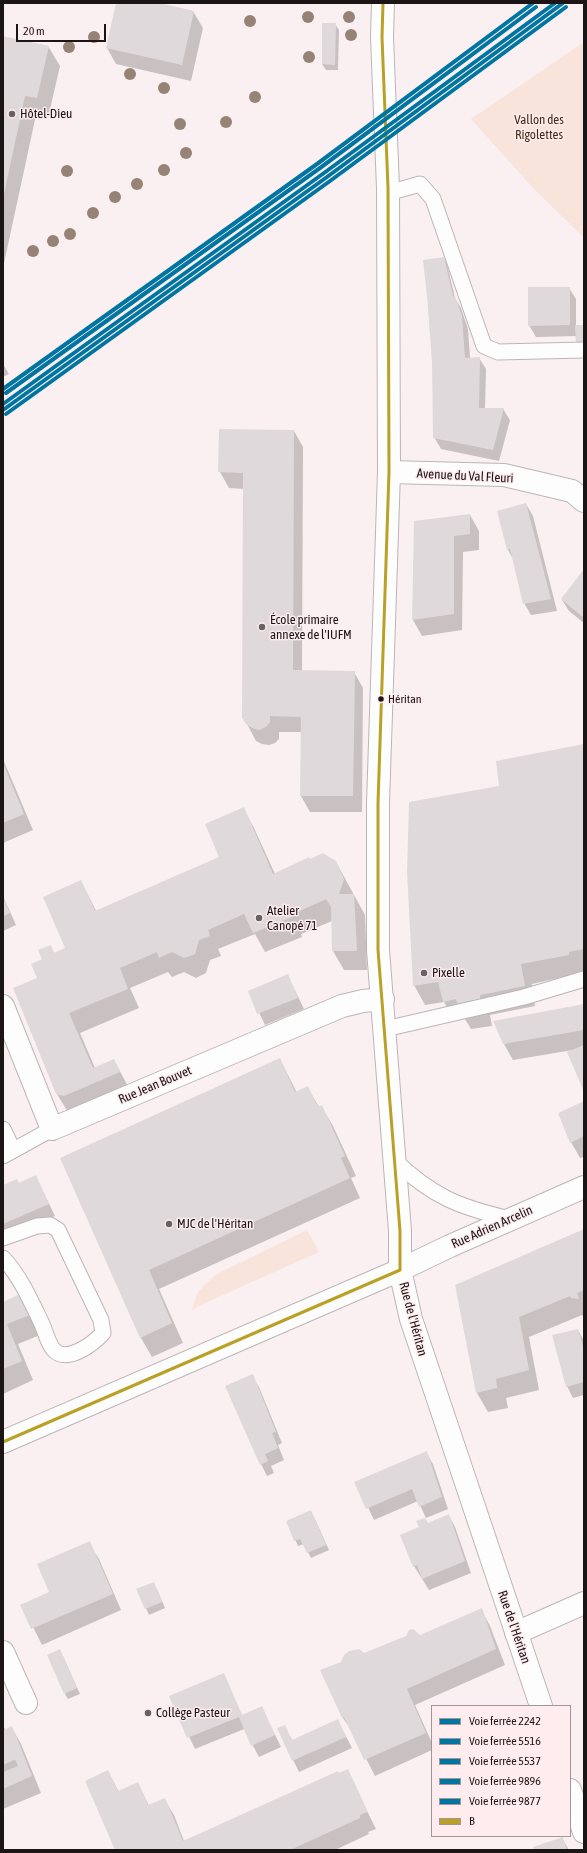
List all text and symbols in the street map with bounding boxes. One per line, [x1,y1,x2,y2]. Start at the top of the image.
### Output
scale bar [18,16,108,42]
text: 20 m [23,24,45,38]
place label: Hôtel-Dieu [20,106,72,122]
marker: Hôtel-Dieu [7,109,17,119]
park label: Vallon des Rigolettes [514,112,564,143]
street label: Avenue du Val Fleuri [416,466,514,486]
place label: École primaire annexe de l'IUFM [270,612,352,643]
marker: École primaire annexe de l'IUFM [257,622,267,632]
place label: Héritan [388,692,422,706]
marker: Héritan [376,694,386,704]
place label: Atelier Canopé 71 [267,903,317,934]
marker: Atelier Canopé 71 [254,913,264,923]
place label: Pixelle [432,965,465,981]
marker: Pixelle [419,968,429,978]
street label: Rue Jean Bouvet [116,1063,194,1107]
street label: Rue Adrien Arcelin [449,1202,535,1252]
place label: MJC de l'Héritan [177,1216,253,1232]
marker: MJC de l'Héritan [164,1219,174,1229]
street label: Rue de l'Héritan [396,1280,430,1358]
street label: Rue de l'Héritan [494,1588,534,1666]
place label: Collège Pasteur [156,1705,230,1721]
legend [431,1705,571,1837]
marker: Collège Pasteur [143,1708,153,1718]
text: Voie ferrée 2242 [469,1714,541,1728]
text: Voie ferrée 5516 [469,1734,541,1748]
text: Voie ferrée 5537 [469,1754,541,1768]
text: Voie ferrée 9896 [469,1774,541,1788]
text: Voie ferrée 9877 [469,1794,541,1808]
text: B [469,1814,475,1828]

